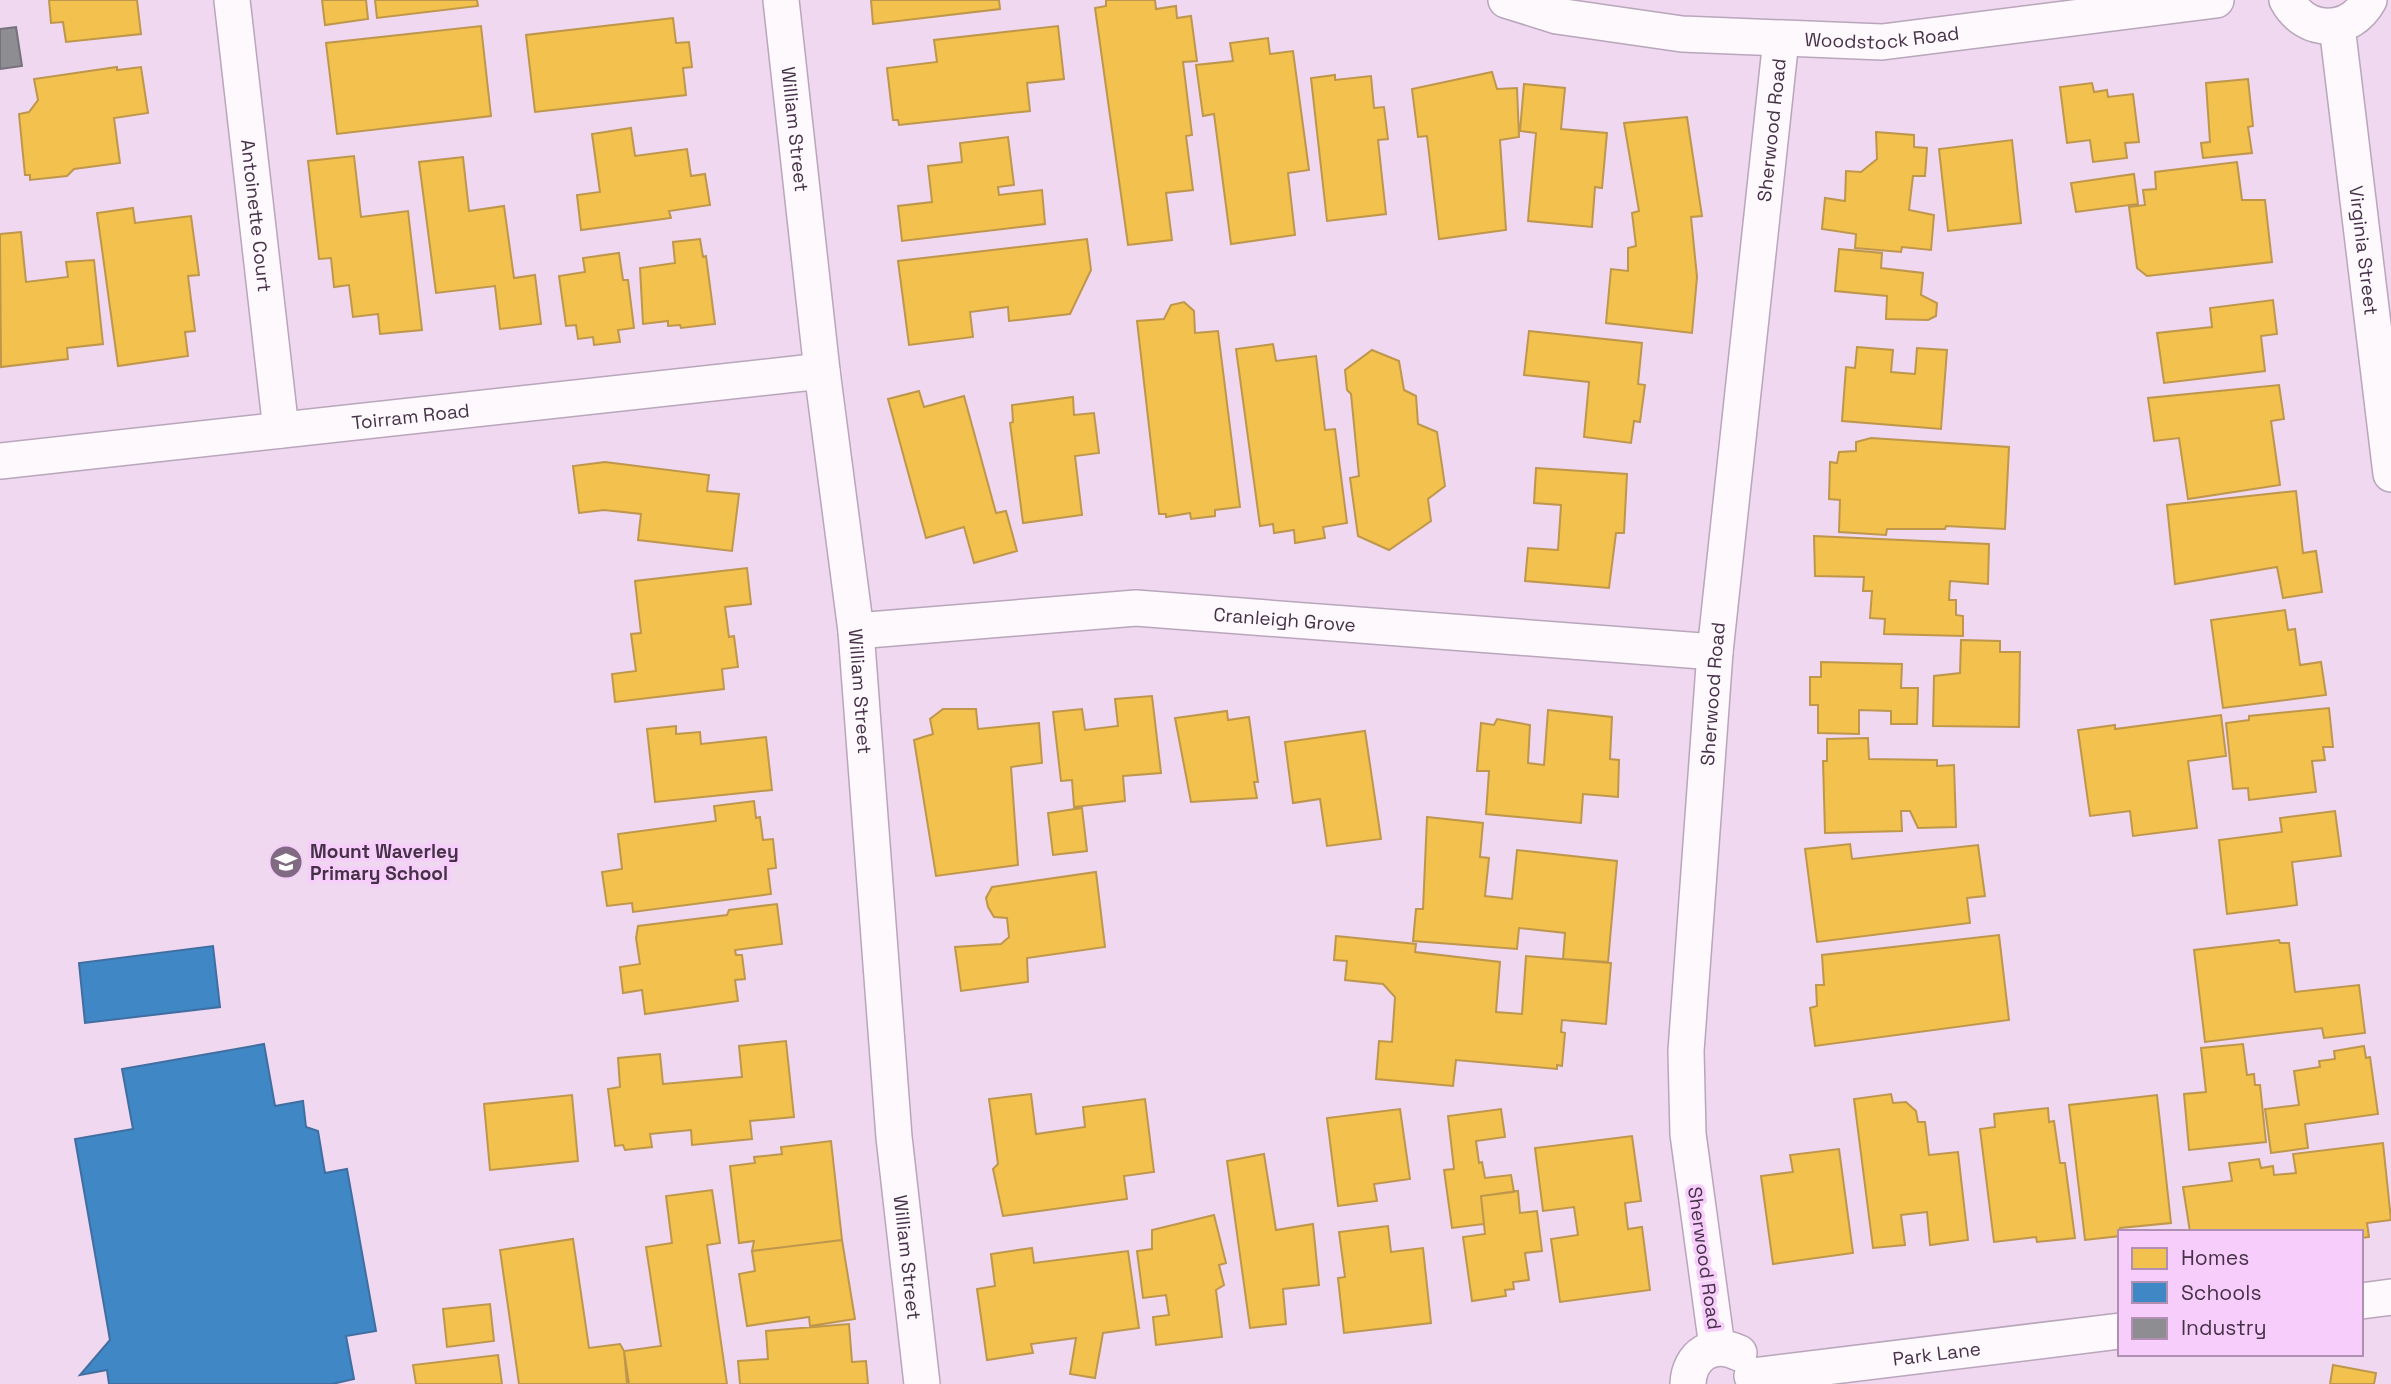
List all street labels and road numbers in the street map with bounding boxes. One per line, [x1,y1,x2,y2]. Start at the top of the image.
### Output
street label: Woodstock Road [1804,20,1961,55]
street label: Sherwood Road [1752,57,1792,203]
street label: William Street [775,66,814,193]
street label: Antoinette Court [235,138,277,293]
street label: Virginia Street [2343,184,2384,317]
street label: Toirram Road [350,398,471,435]
street label: Cranleigh Grove [1212,602,1357,638]
street label: Sherwood Road [1695,621,1731,767]
street label: William Street [843,628,877,755]
street label: Sherwood Road [1682,1185,1727,1331]
street label: William Street [888,1194,927,1321]
street label: Park Lane [1891,1336,1982,1372]

